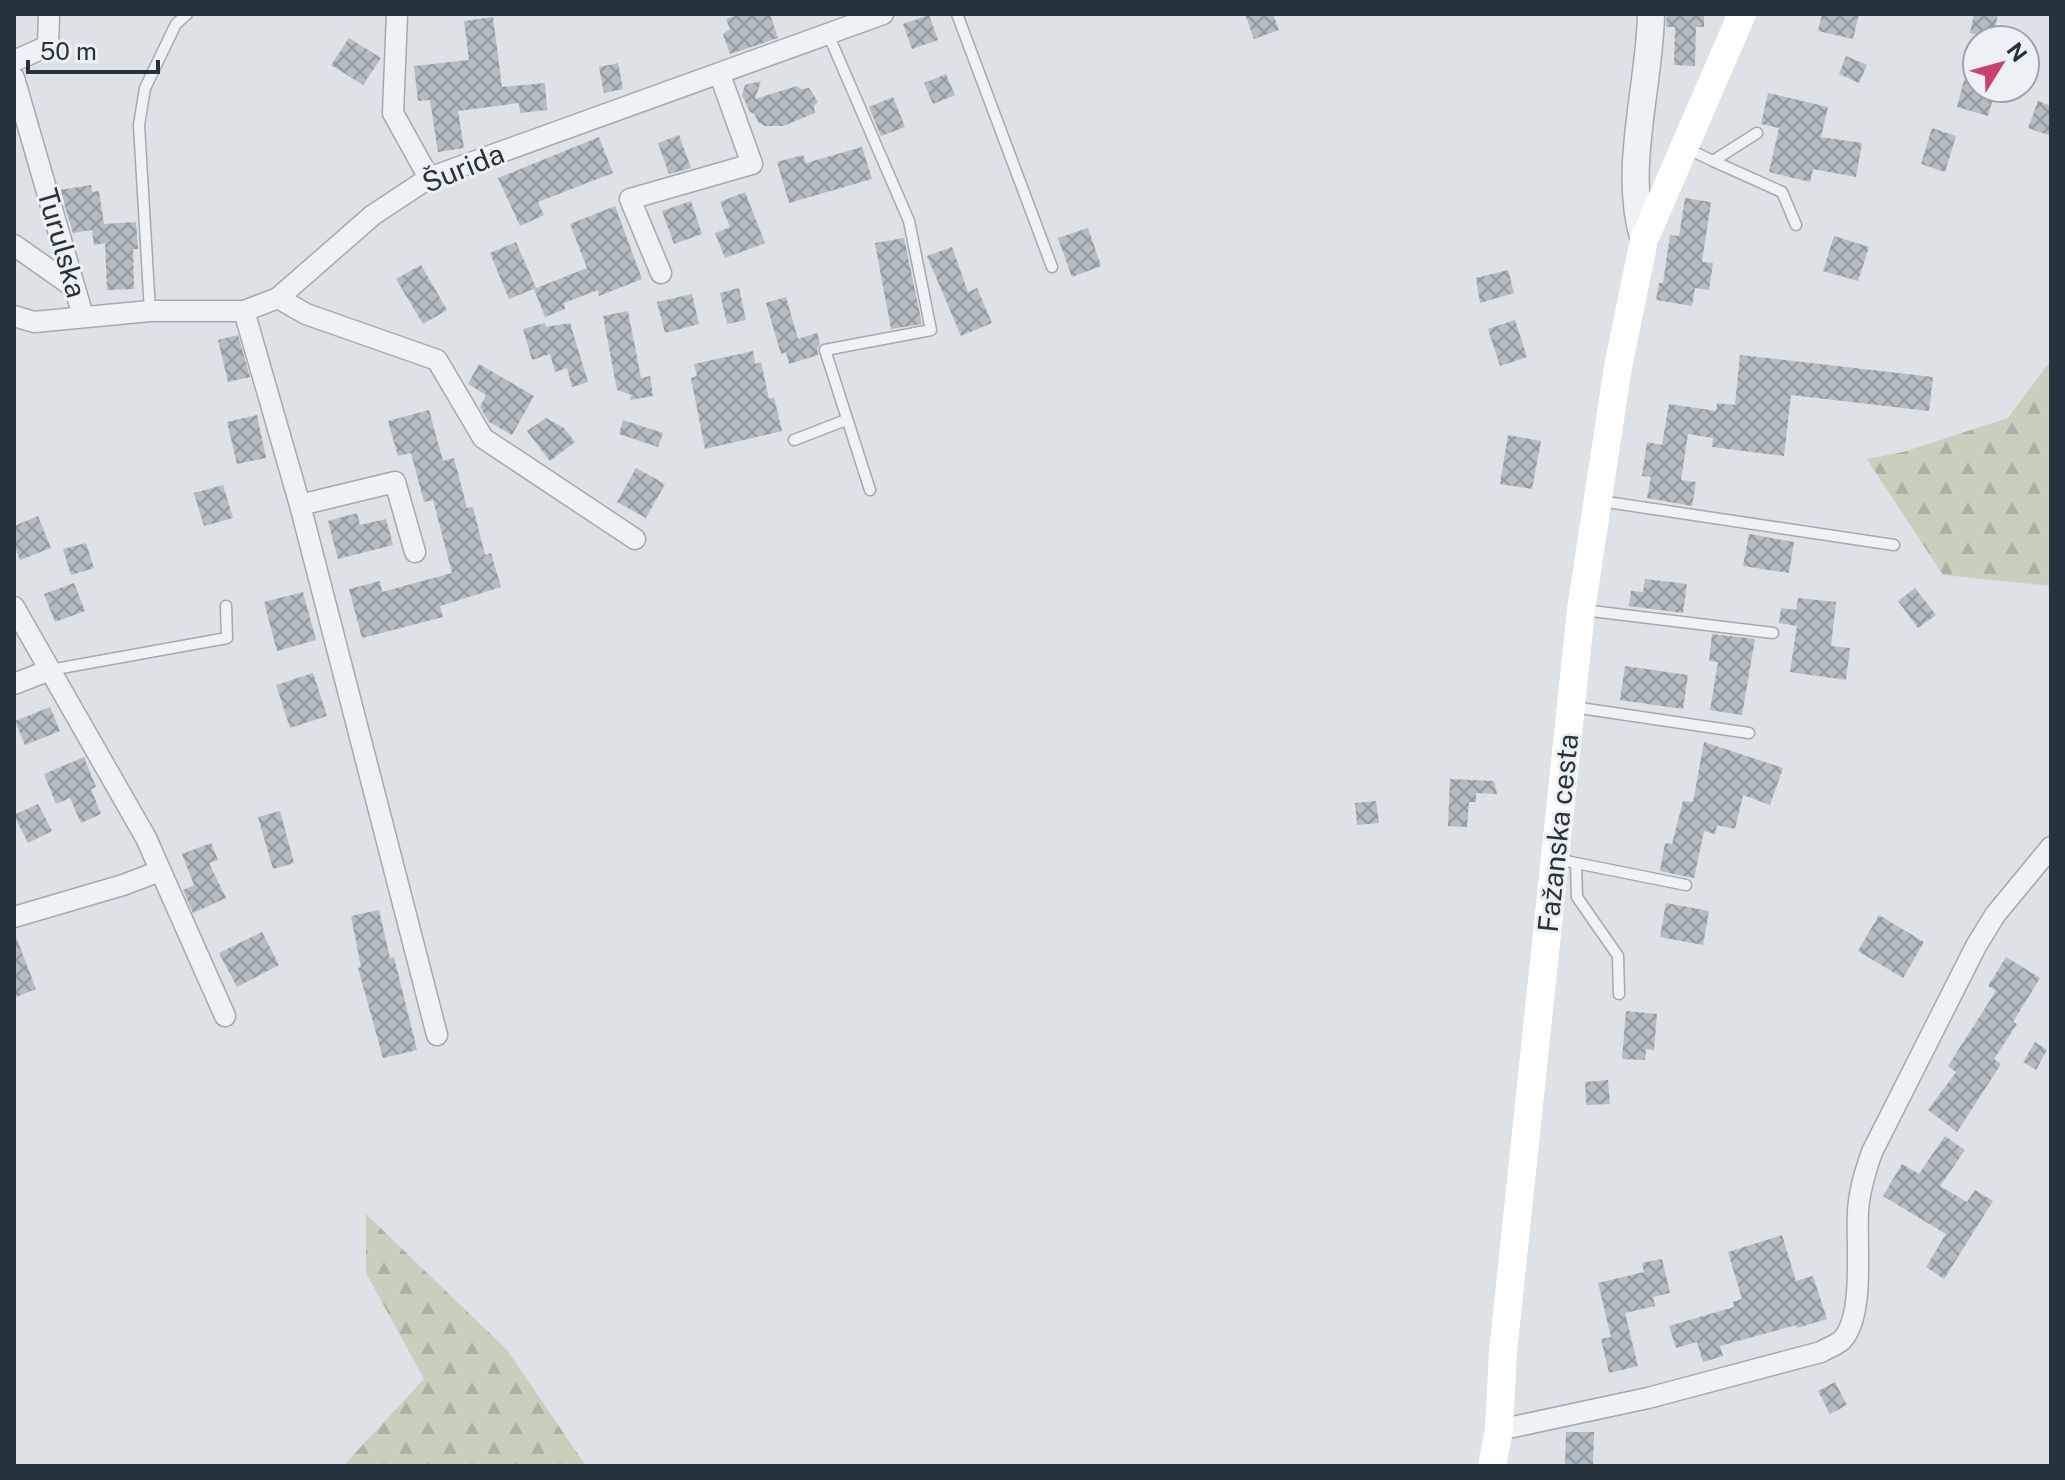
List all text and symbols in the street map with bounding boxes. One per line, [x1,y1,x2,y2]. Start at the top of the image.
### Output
scale bar [28,24,158,74]
north arrow [1961,24,2041,104]
text: 50 m [40,37,97,65]
text: N [2001,37,2033,67]
street label: Šurida [417,136,509,199]
street label: Turulska [31,185,94,301]
street label: Fažanska cesta [1531,732,1584,934]

